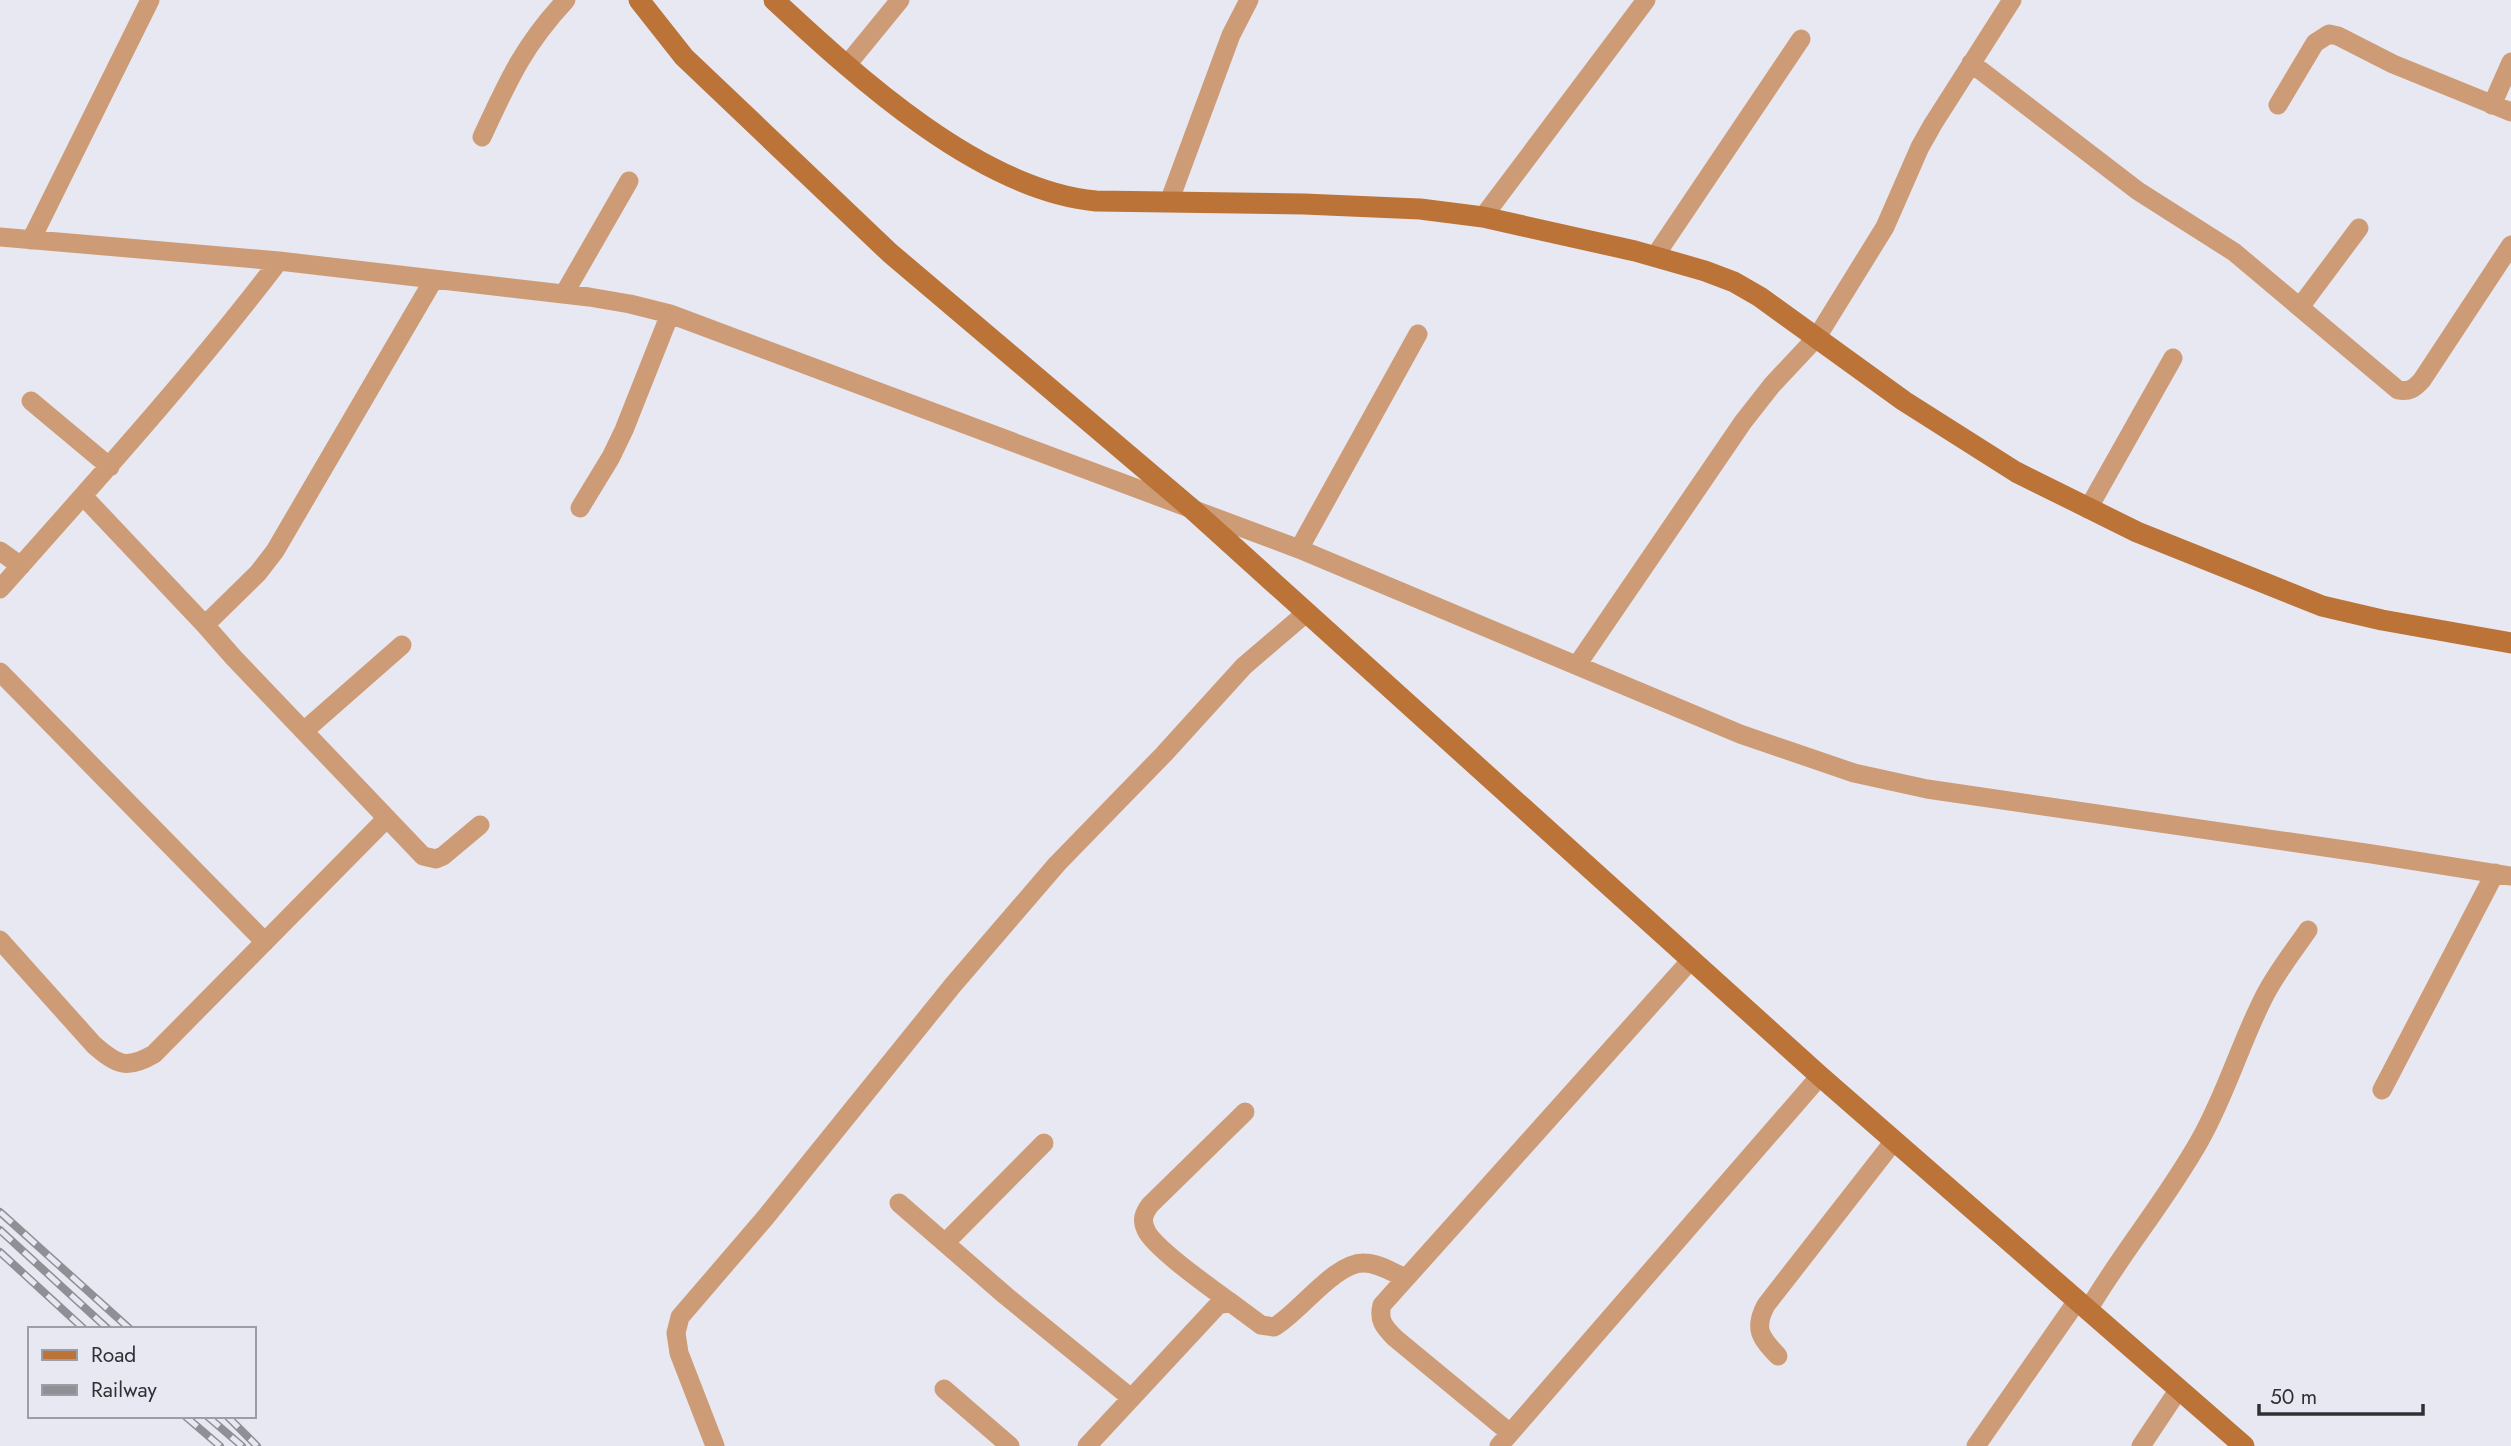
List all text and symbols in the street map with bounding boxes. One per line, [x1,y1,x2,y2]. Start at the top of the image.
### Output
legend [28,1327,256,1418]
text: Road [91,1340,136,1370]
scale bar [2259,1372,2424,1416]
text: Railway [91,1375,157,1405]
text: 50 m [2270,1382,2317,1412]

